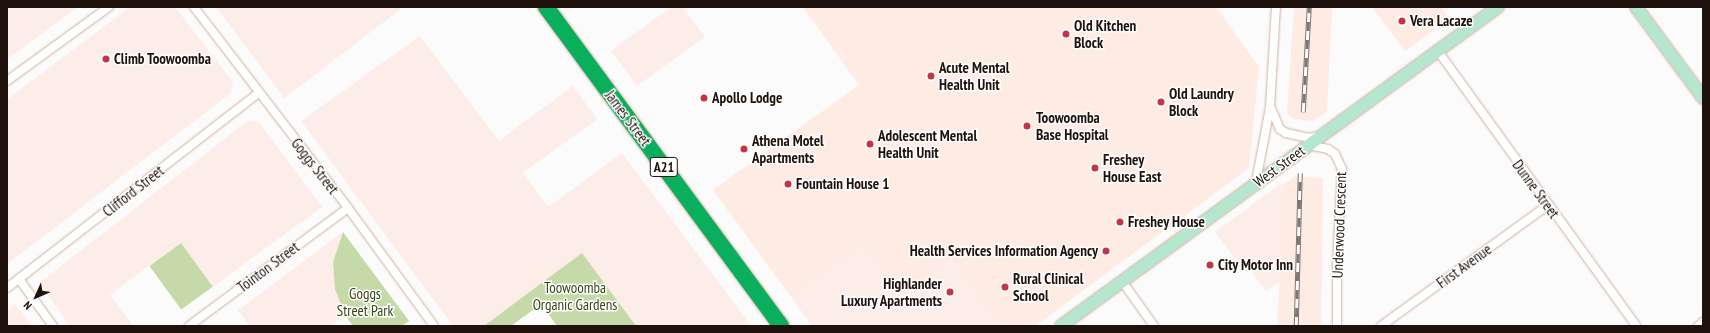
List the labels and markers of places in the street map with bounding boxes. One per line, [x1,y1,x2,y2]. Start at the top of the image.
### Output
place label: Vera Lacaze [1410,12,1473,30]
place label: Old Kitchen Block [1074,16,1136,51]
marker: Vera Lacaze [1397,16,1407,26]
marker: Old Kitchen Block [1061,29,1071,39]
place label: Climb Toowoomba [114,50,211,68]
marker: Climb Toowoomba [101,54,111,64]
place label: Acute Mental Health Unit [939,58,1009,93]
marker: Acute Mental Health Unit [926,71,936,81]
place label: Old Laundry Block [1169,84,1234,119]
place label: Apollo Lodge [712,89,782,107]
marker: Apollo Lodge [699,93,709,103]
marker: Old Laundry Block [1156,97,1166,107]
place label: Toowoomba Base Hospital [1036,108,1108,143]
marker: Toowoomba Base Hospital [1021,120,1033,132]
place label: Adolescent Mental Health Unit [878,126,977,161]
place label: Athena Motel Apartments [752,131,824,166]
marker: Adolescent Mental Health Unit [865,139,875,149]
marker: Athena Motel Apartments [739,144,749,154]
place label: Freshey House East [1103,150,1161,185]
marker: Freshey House East [1090,163,1100,173]
place label: Fountain House 1 [796,175,889,193]
marker: Fountain House 1 [783,179,793,189]
place label: Freshey House [1128,213,1205,231]
marker: Freshey House [1115,217,1125,227]
place label: Health Services Information Agency [909,242,1098,260]
marker: Health Services Information Agency [1101,246,1111,256]
place label: City Motor Inn [1218,256,1294,274]
marker: City Motor Inn [1205,260,1215,270]
place label: Rural Clinical School [1013,269,1084,304]
place label: Highlander Luxury Apartments [840,274,942,309]
marker: Rural Clinical School [1000,282,1010,292]
marker: Highlander Luxury Apartments [945,287,955,297]

